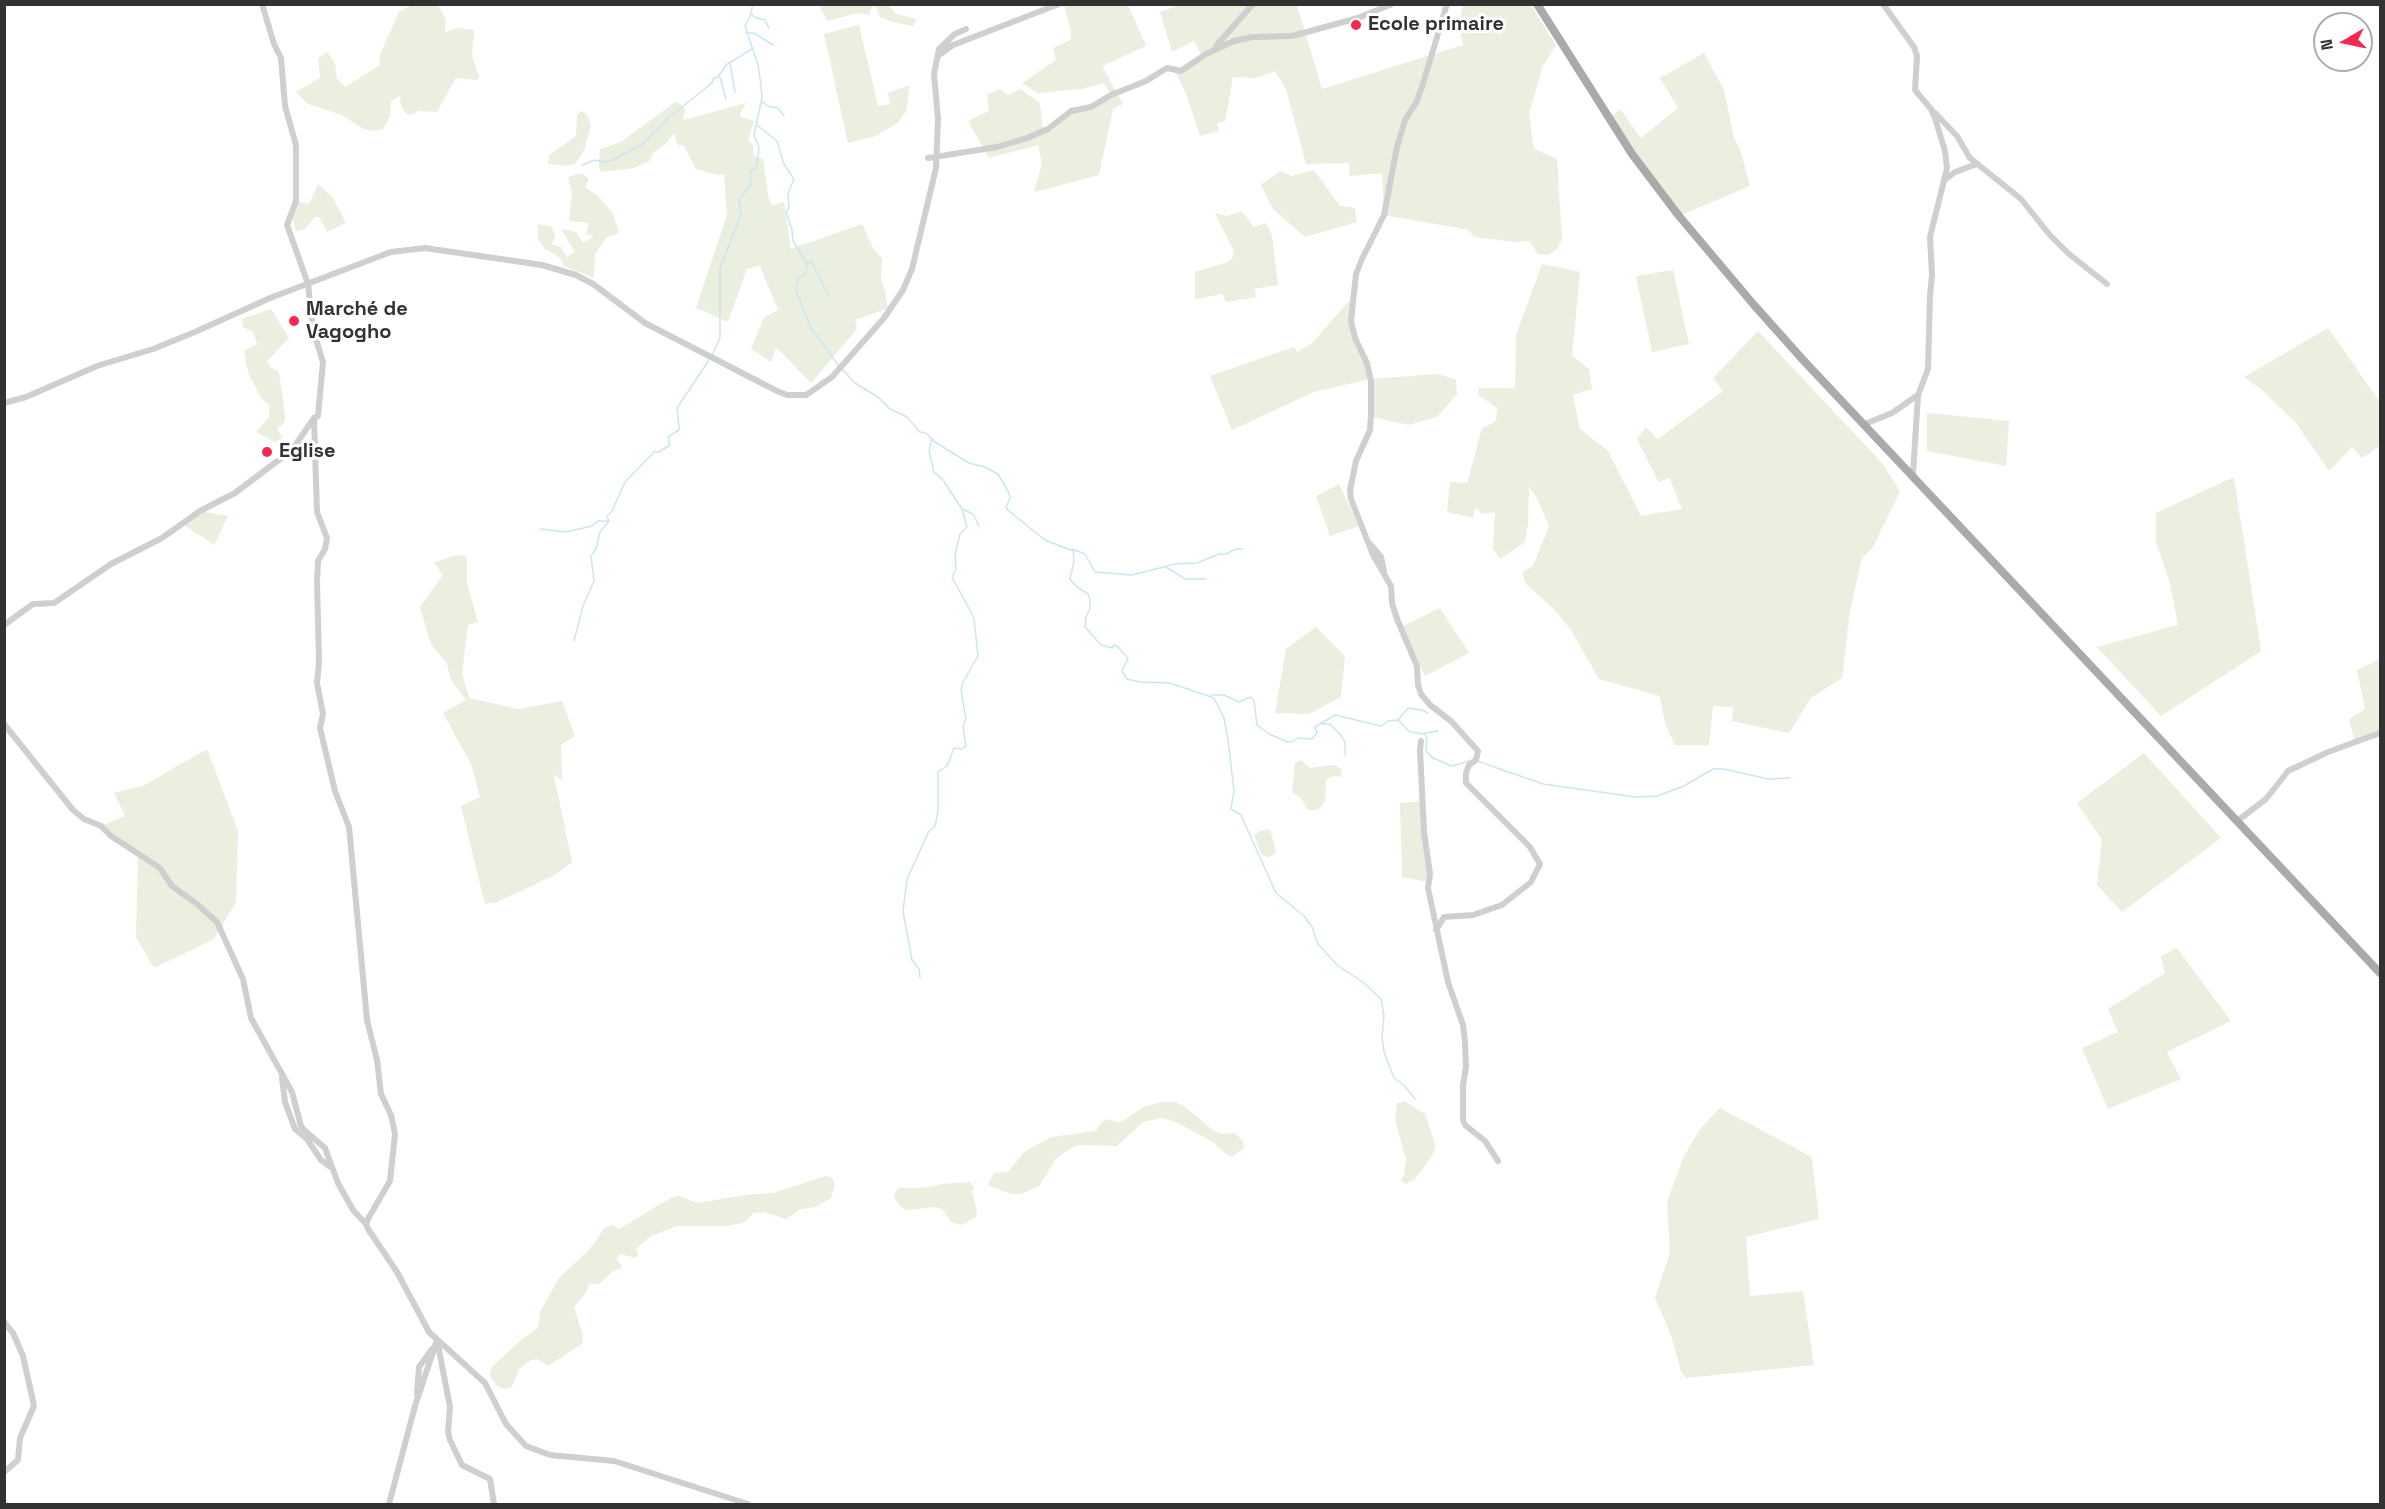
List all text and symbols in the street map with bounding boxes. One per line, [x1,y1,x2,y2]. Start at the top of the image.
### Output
north arrow [2313,12,2373,72]
place label: Ecole primaire [1368,13,1504,37]
marker: Ecole primaire [1349,18,1363,32]
text: N [2315,38,2338,52]
place label: Marché de Vagogho [306,298,408,345]
marker: Marché de Vagogho [287,314,301,328]
place label: Eglise [279,440,335,464]
marker: Eglise [260,445,274,459]

